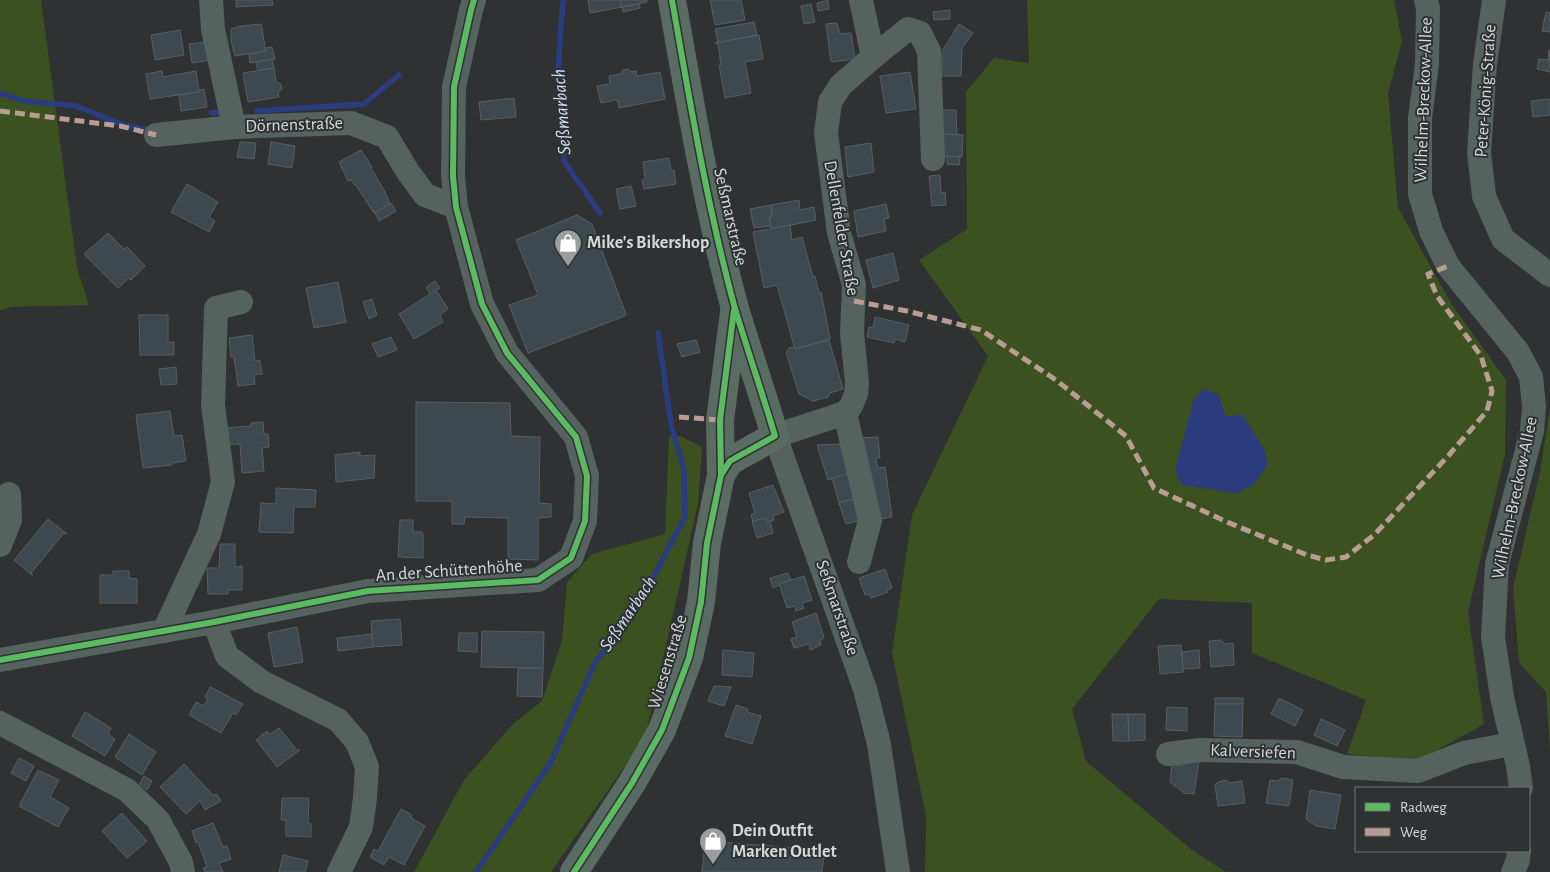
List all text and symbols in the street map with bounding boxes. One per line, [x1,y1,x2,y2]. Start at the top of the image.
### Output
street label: Wilhelm-Breckow-Allee [1412,17,1436,183]
street label: Peter-König-Straße [1472,24,1500,158]
water label: Seßmarbach [550,68,574,156]
street label: Dörnenstraße [245,114,343,136]
street label: Dellenfelder Straße [820,159,862,297]
street label: Seßmarstraße [710,166,750,268]
shop icon: Mike's Bikershop [553,228,583,267]
place label: Mike's Bikershop [587,234,709,252]
street label: Wilhelm-Breckow-Allee [1489,415,1541,581]
street label: An der Schüttenhöhe [375,557,523,585]
street label: Seßmarstraße [812,558,862,658]
water label: Seßmarbach [596,573,660,655]
street label: Wiesenstraße [645,613,691,711]
street label: Kalversiefen [1210,742,1296,762]
legend [1355,787,1530,852]
text: Radweg [1400,800,1447,815]
place label: Dein Outfit Marken Outlet [732,822,837,861]
text: Weg [1400,825,1428,840]
shop icon: Dein Outfit Marken Outlet [698,826,728,865]

